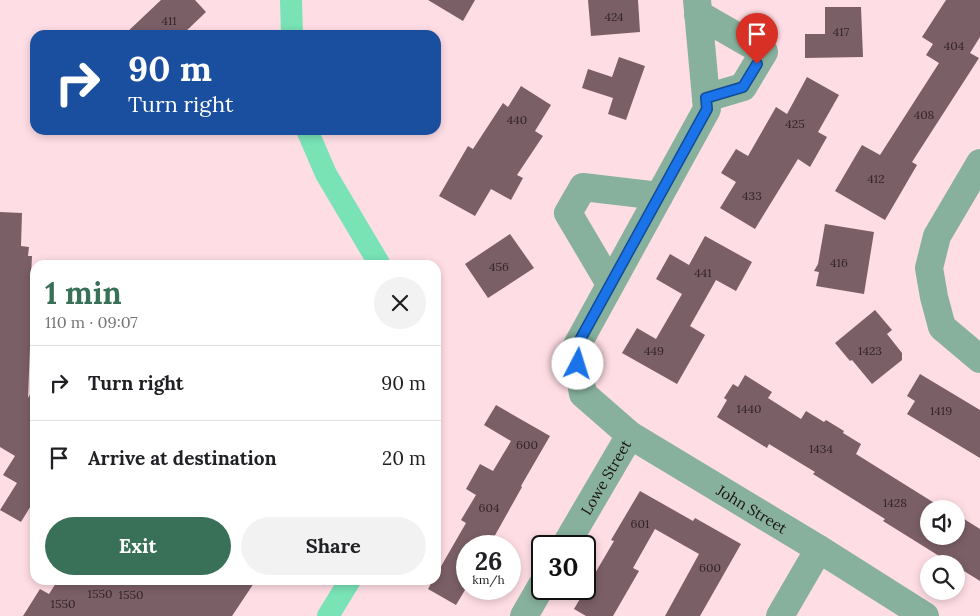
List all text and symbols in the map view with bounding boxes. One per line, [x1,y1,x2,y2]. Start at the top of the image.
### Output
house number: 424 [604,9,624,24]
house number: 411 [161,13,177,28]
pin [736,13,778,64]
icon: arrive [743,20,771,48]
house number: 417 [833,24,850,39]
house number: 404 [944,38,965,53]
text: 90 m [128,46,212,91]
icon: right [45,50,110,115]
text: Turn right [128,90,233,118]
house number: 408 [914,107,935,122]
house number: 440 [507,112,527,127]
house number: 425 [785,116,805,131]
house number: 412 [867,171,885,186]
house number: 433 [742,188,762,203]
house number: 416 [830,255,848,270]
house number: 456 [489,259,509,274]
house number: 441 [694,265,712,280]
text: 1 min [45,274,122,312]
button: close [374,277,426,329]
text: 110 m · 09:07 [45,312,138,332]
position arrow [551,337,603,389]
house number: 449 [644,343,664,358]
house number: 1423 [858,343,882,358]
icon: right [45,369,73,397]
text: Turn right [88,371,184,395]
text: 90 m [381,371,426,395]
house number: 1440 [737,401,761,416]
house number: 1419 [930,403,952,418]
street label: Lowe Street [576,436,635,518]
house number: 600 [516,437,538,452]
house number: 1434 [809,441,834,456]
icon: arrive [45,444,73,472]
text: Arrive at destination [88,446,277,470]
text: 20 m [382,446,426,470]
street label: John Street [713,480,791,537]
house number: 1428 [883,495,907,510]
house number: 604 [479,500,500,515]
map controls [920,500,965,600]
button: sound [920,500,965,545]
house number: 601 [631,516,649,531]
button: Exit [45,517,231,575]
button: Share [241,517,426,575]
speed limit sign: 30 [531,535,596,600]
text: 26 [475,545,502,577]
button: search [920,555,965,600]
house number: 600 [699,560,721,575]
text: km/h [472,572,505,587]
house number: 1550 [88,586,112,601]
house number: 1550 [119,587,143,602]
house number: 1550 [51,596,75,611]

